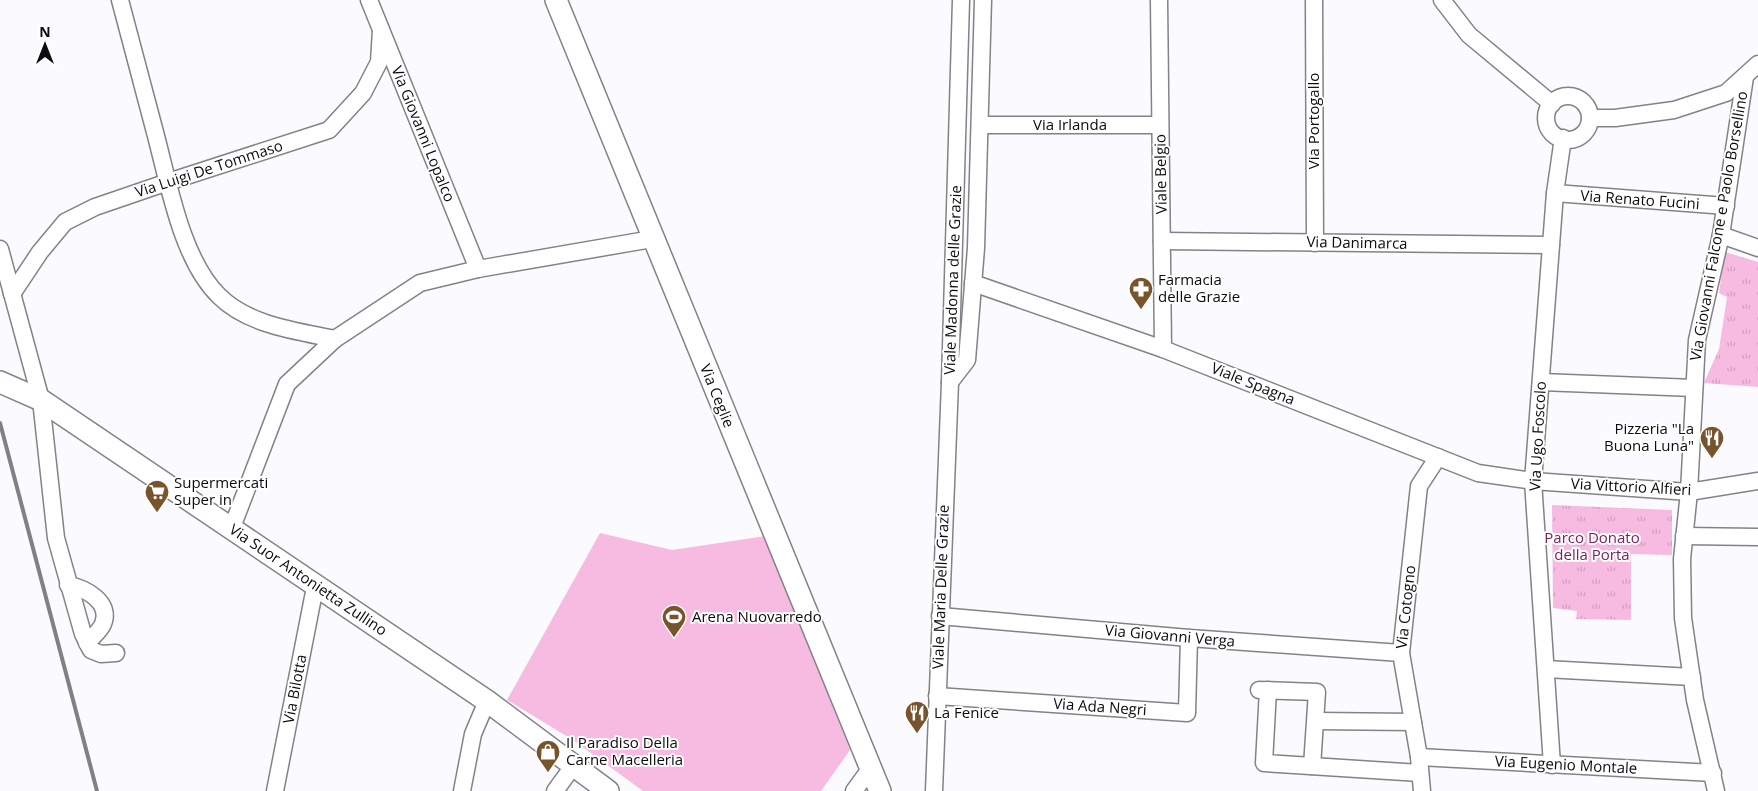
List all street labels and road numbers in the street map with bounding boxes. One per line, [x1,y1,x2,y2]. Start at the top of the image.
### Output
street label: Via Giovanni Lopalco [388,63,460,205]
street label: Via Portogallo [1303,73,1323,169]
street label: Via Giovanni Falcone e Paolo Borsellino [1684,89,1752,362]
street label: Via Irlanda [1033,114,1107,134]
street label: Viale Belgio [1149,134,1171,214]
street label: Via Luigi De Tommaso [132,135,285,201]
street label: Viale Madonna delle Grazie [939,185,965,375]
street label: Via Renato Fucini [1580,185,1700,213]
street label: Via Danimarca [1306,231,1408,253]
street label: Viale Spagna [1209,357,1298,409]
street label: Via Ceglie [696,361,740,430]
street label: Via Ugo Foscolo [1524,381,1550,491]
street label: Via Vittorio Alfieri [1570,473,1692,499]
street label: Viale Maria Delle Grazie [927,504,953,670]
street label: Via Suor Antonietta Zullino [226,519,391,640]
street label: Via Cotogno [1391,564,1419,650]
street label: Via Giovanni Verga [1104,619,1236,651]
street label: Via Bilotta [277,652,311,725]
street label: Via Ada Negri [1053,693,1147,719]
street label: Via Eugenio Montale [1494,750,1638,778]

